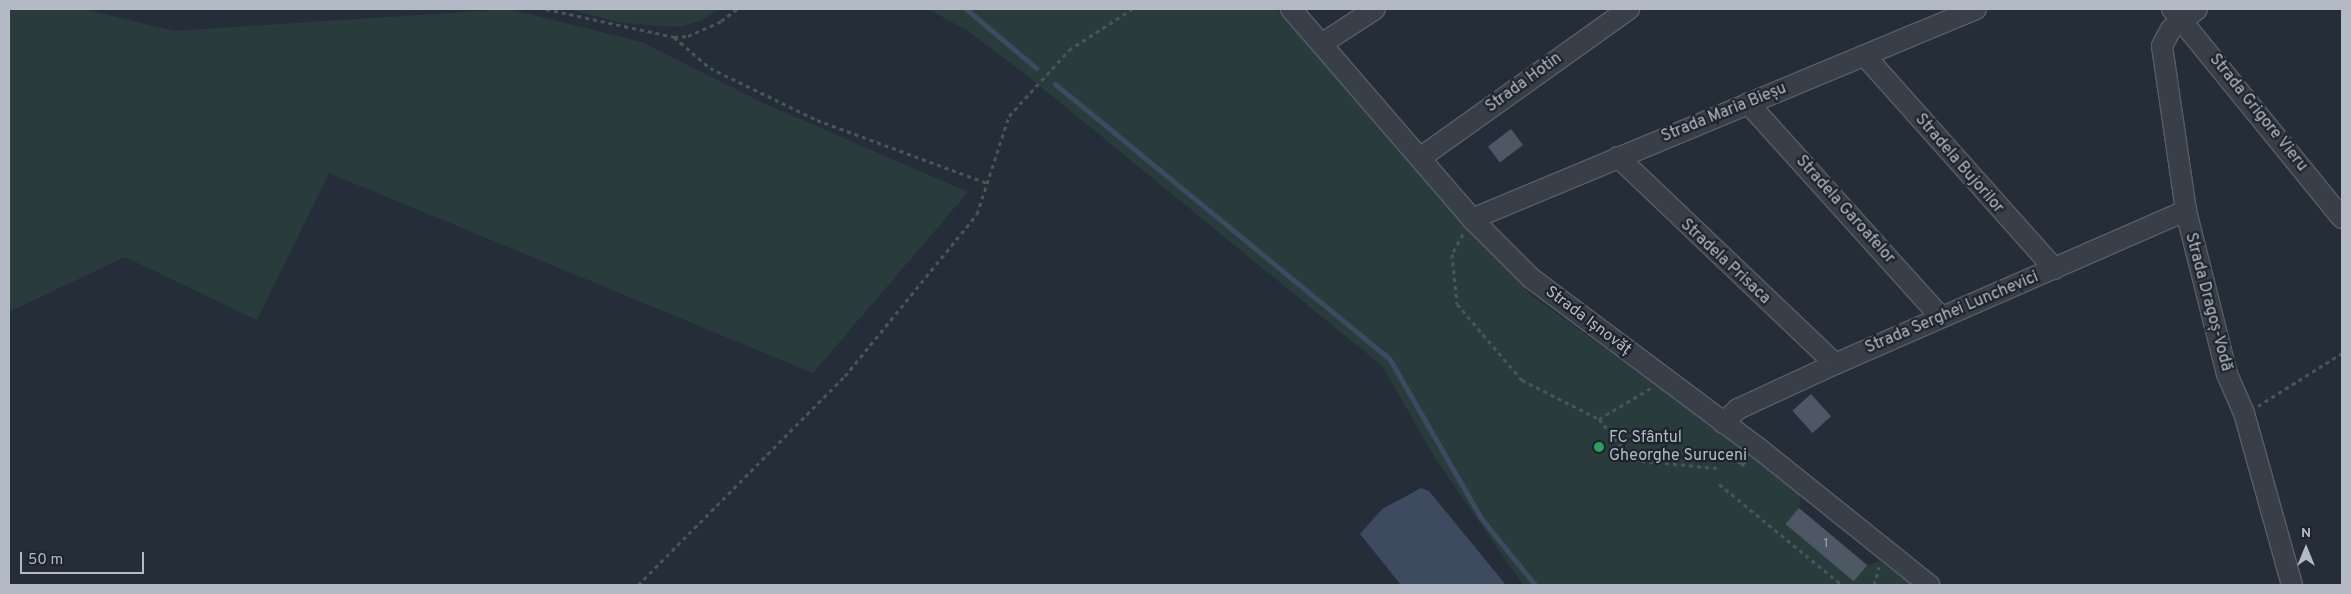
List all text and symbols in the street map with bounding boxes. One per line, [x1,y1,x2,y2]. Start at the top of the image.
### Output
street label: Strada Hotin [1482,49,1566,117]
street label: Strada Grigore Vieru [2205,50,2311,176]
street label: Strada Maria Bieșu [1659,79,1789,147]
street label: Stradela Bujorilor [1910,110,2008,218]
street label: Stradela Garoafelor [1791,152,1899,268]
street label: Stradela Prisaca [1676,215,1774,309]
street label: Strada Dragoș-Vodă [2180,231,2236,373]
street label: Strada Serghei Lunchevici [1863,268,2041,358]
street label: Strada Ișnovăț [1541,282,1635,360]
place label: FC Sfântul Gheorghe Suruceni [1609,428,1747,466]
marker: FC Sfântul Gheorghe Suruceni [1593,441,1605,453]
north arrow [2281,524,2331,574]
text: N [2301,525,2311,542]
house number: 1 [1823,536,1829,552]
scale bar [22,542,146,574]
text: 50 m [28,551,63,570]

